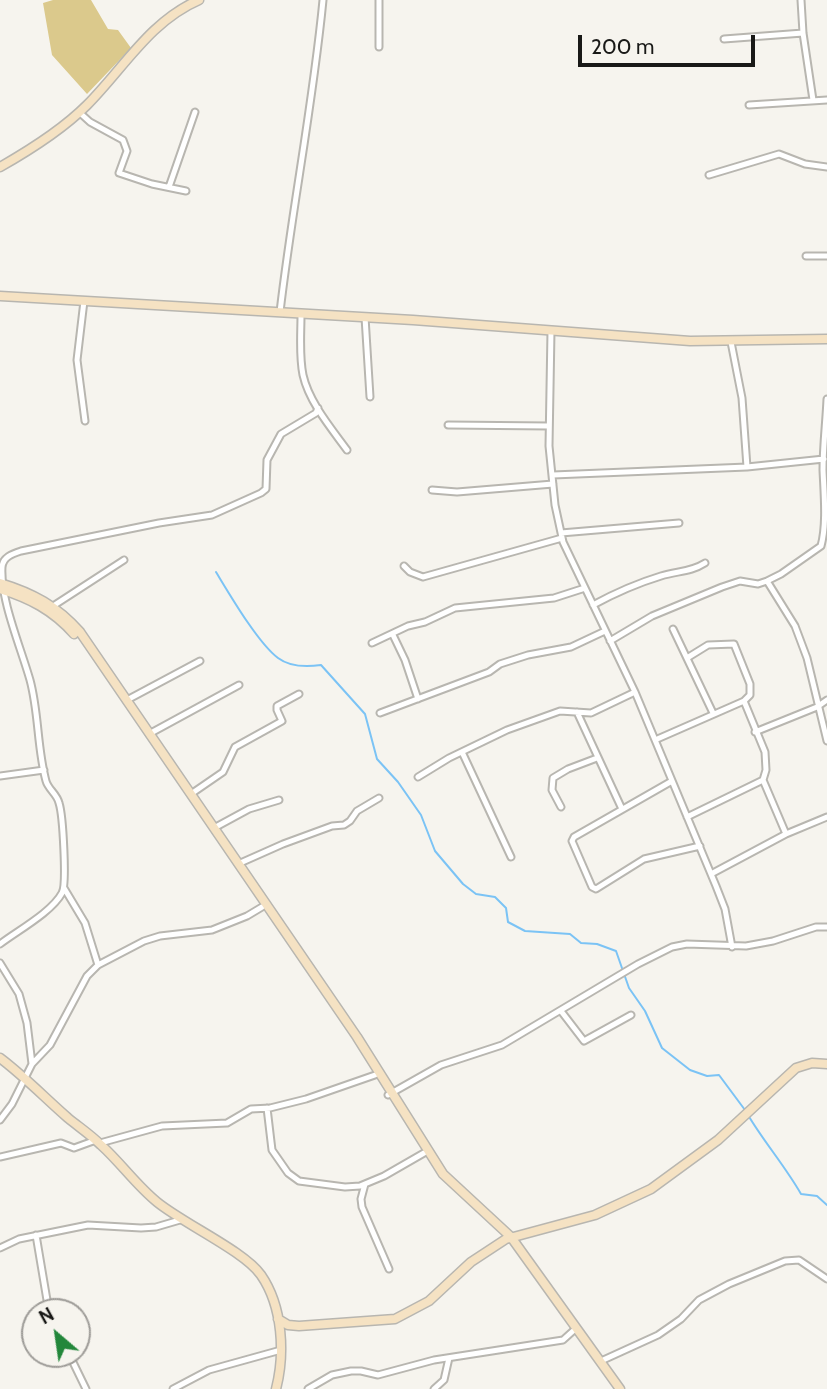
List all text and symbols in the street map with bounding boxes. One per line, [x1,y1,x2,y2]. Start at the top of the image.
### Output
scale bar [582,21,759,65]
text: 200 m [591,34,654,59]
north arrow [21,1298,91,1368]
text: N [35,1303,58,1329]

